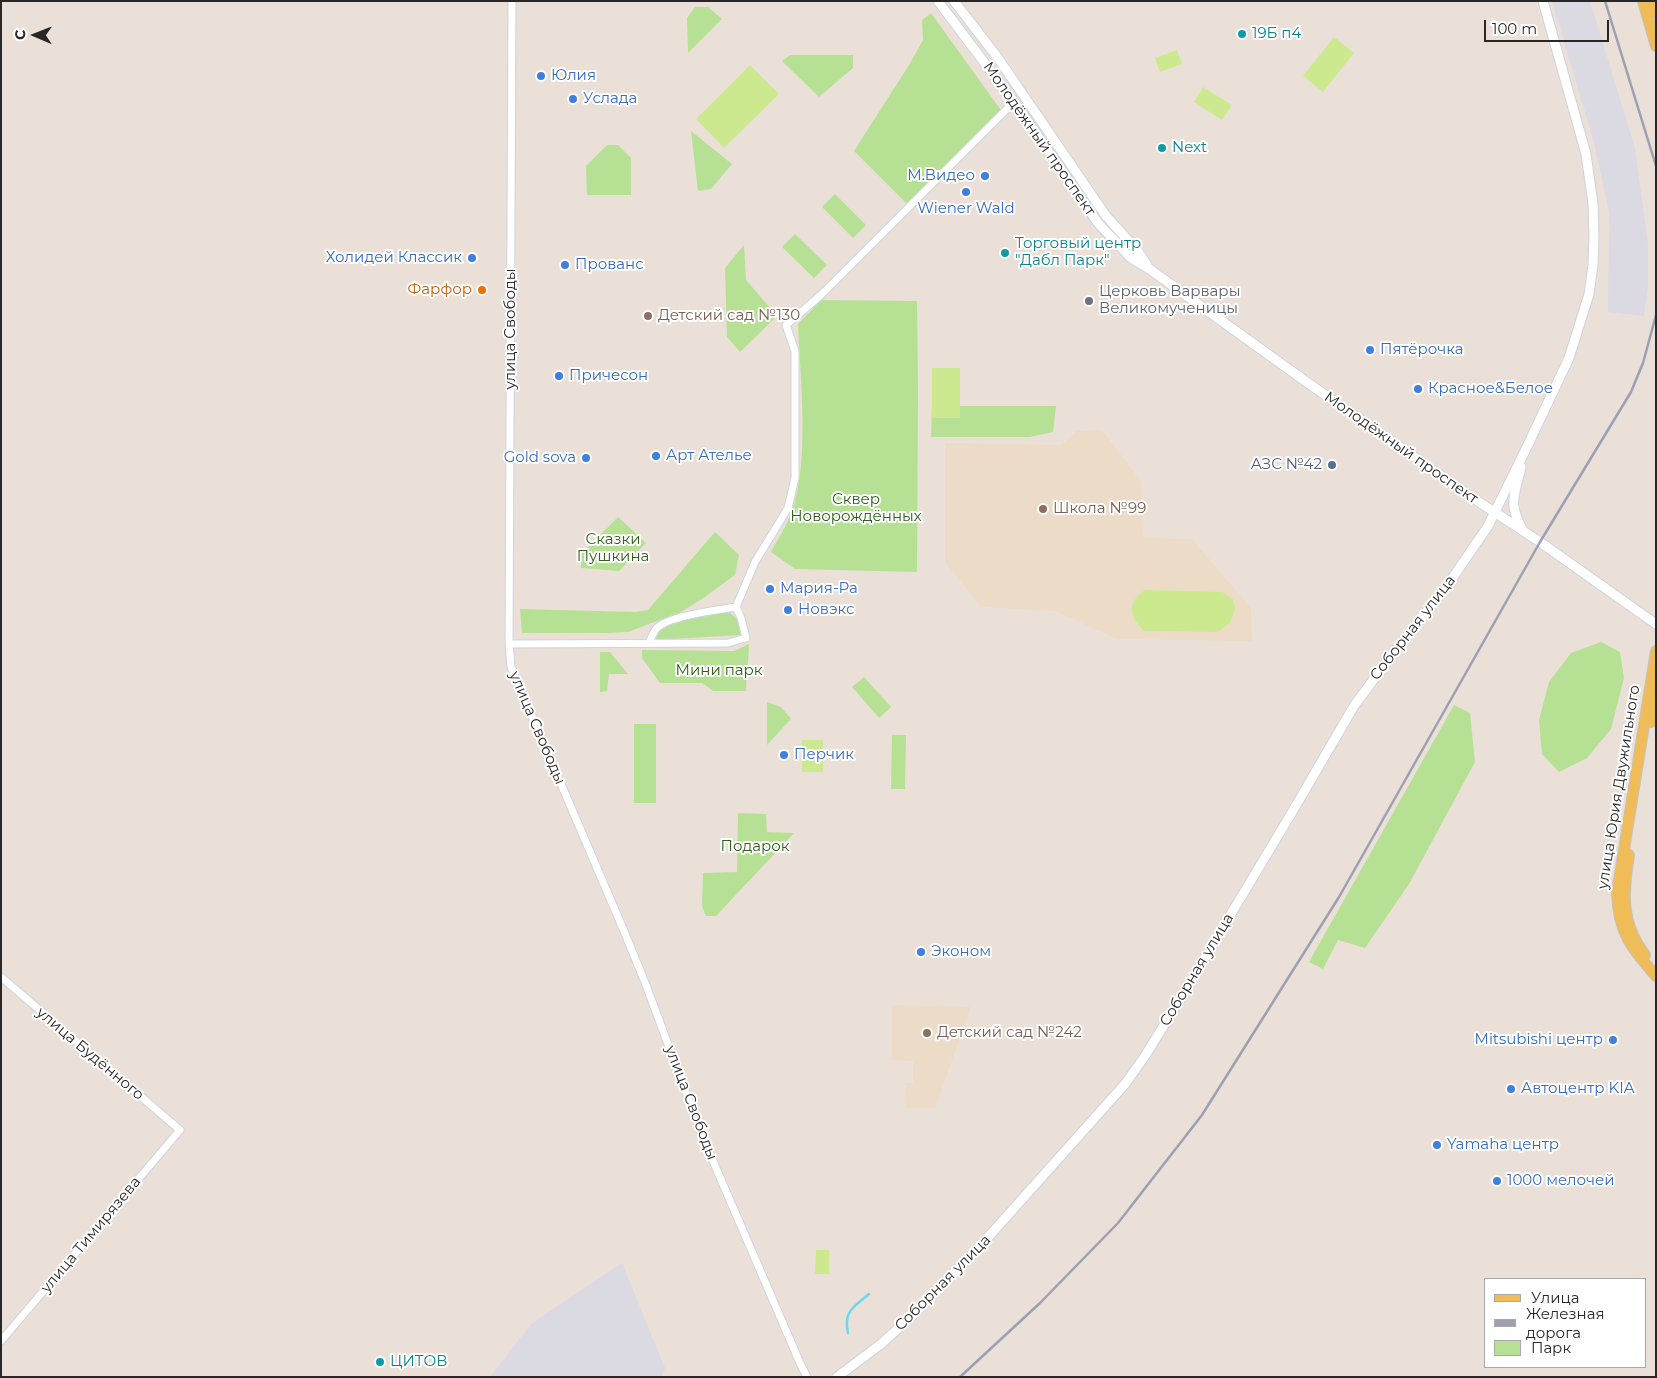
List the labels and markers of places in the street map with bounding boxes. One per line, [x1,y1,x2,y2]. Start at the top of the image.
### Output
place label: 19Б п4 [1252,25,1301,43]
marker: 19Б п4 [1236,28,1248,40]
place label: Юлия [551,67,596,85]
marker: Юлия [535,70,547,82]
place label: Услада [583,90,637,108]
marker: Услада [567,93,579,105]
place label: Next [1172,139,1207,157]
marker: Next [1156,142,1168,154]
place label: М.Видео [907,167,975,185]
marker: М.Видео [979,170,991,182]
marker: Wiener Wald [960,186,972,198]
place label: Wiener Wald [917,200,1015,218]
place label: Торговый центр "Дабл Парк" [1015,235,1141,270]
marker: Торговый центр "Дабл Парк" [999,247,1011,259]
place label: Холидей Классик [326,249,462,267]
marker: Холидей Классик [466,252,478,264]
place label: Прованс [575,256,644,274]
marker: Прованс [559,259,571,271]
place label: Фарфор [408,281,472,299]
place label: Церковь Варвары Великомученицы [1099,283,1240,318]
marker: Фарфор [476,284,488,296]
marker: Церковь Варвары Великомученицы [1083,295,1095,307]
place label: Детский сад №130 [658,307,800,325]
marker: Детский сад №130 [642,310,654,322]
place label: Пятёрочка [1380,341,1464,359]
marker: Пятёрочка [1364,344,1376,356]
place label: Причесон [569,367,648,385]
marker: Причесон [553,370,565,382]
place label: Красное&Белое [1428,380,1553,398]
marker: Красное&Белое [1412,383,1424,395]
place label: Арт Ателье [666,447,752,465]
place label: Gold sova [504,449,576,467]
marker: Арт Ателье [650,450,662,462]
marker: Gold sova [580,452,592,464]
place label: АЗС №42 [1251,456,1322,474]
marker: АЗС №42 [1326,459,1338,471]
place label: Школа №99 [1053,500,1146,518]
marker: Школа №99 [1037,503,1049,515]
place label: Мария-Ра [780,580,858,598]
marker: Мария-Ра [764,583,776,595]
place label: Новэкс [798,601,854,619]
marker: Новэкс [782,604,794,616]
place label: Перчик [794,746,854,764]
marker: Перчик [778,749,790,761]
place label: Эконом [931,943,991,961]
marker: Эконом [915,946,927,958]
place label: Детский сад №242 [937,1024,1082,1042]
marker: Детский сад №242 [921,1027,933,1039]
place label: Mitsubishi центр [1475,1031,1603,1049]
marker: Mitsubishi центр [1607,1034,1619,1046]
place label: Автоцентр KIA [1521,1080,1634,1098]
marker: Автоцентр KIA [1505,1083,1517,1095]
place label: Yamaha центр [1447,1136,1559,1154]
marker: Yamaha центр [1431,1139,1443,1151]
place label: 1000 мелочей [1507,1172,1615,1190]
marker: 1000 мелочей [1491,1175,1503,1187]
place label: ЦИТОВ [390,1353,447,1371]
marker: ЦИТОВ [374,1356,386,1368]

